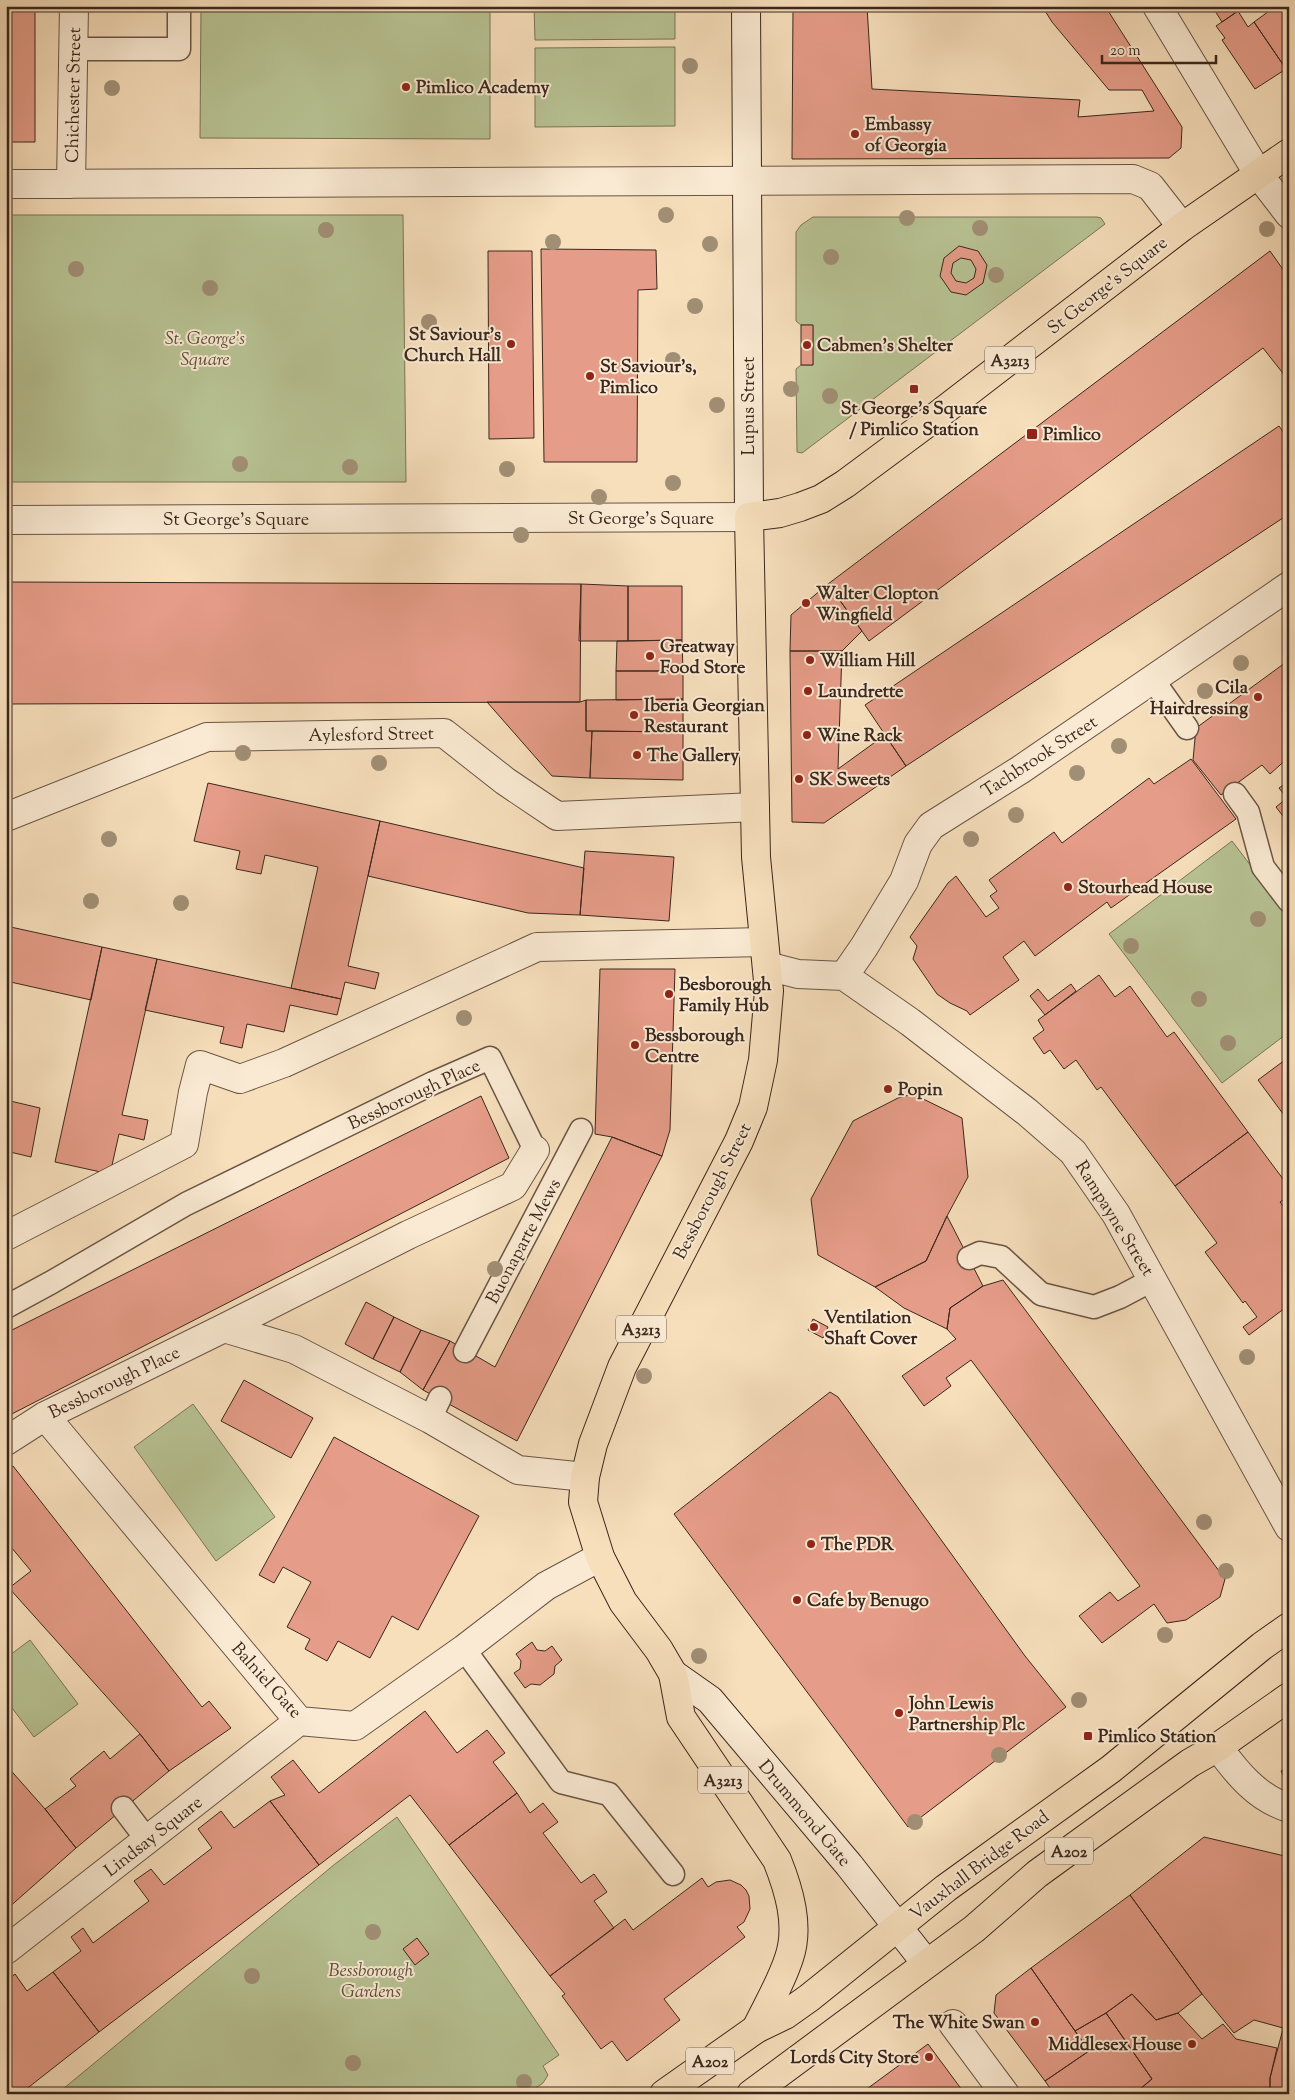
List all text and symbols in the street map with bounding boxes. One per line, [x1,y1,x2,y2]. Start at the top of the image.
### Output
street label: Chichester Street [61,27,89,163]
scale bar [1102,32,1216,64]
text: 20 m [1110,41,1141,62]
place label: Pimlico Academy [416,76,549,102]
marker: Pimlico Academy [400,81,412,93]
place label: Embassy of Georgia [865,113,947,160]
marker: Embassy of Georgia [849,128,861,140]
street label: St George's Square [1042,231,1174,342]
place label: St Saviour's Church Hall [404,323,502,370]
park label: St. George's Square [165,327,245,374]
place label: Cabmen's Shelter [817,334,953,360]
marker: St Saviour's Church Hall [505,338,517,350]
marker: Cabmen's Shelter [801,339,813,351]
road number: A3213 [985,346,1035,374]
place label: St Saviour's, Pimlico [600,355,697,402]
street label: Lupus Street [737,357,763,455]
marker: St Saviour's, Pimlico [584,370,596,382]
marker: St George's Square / Pimlico Station [908,383,920,395]
place label: St George's Square / Pimlico Station [841,397,988,444]
place label: Pimlico [1043,423,1101,449]
marker: Pimlico [1025,427,1039,441]
street label: St George's Square [568,507,714,533]
street label: St George's Square [163,508,309,534]
place label: Walter Clopton Wingfield [816,582,939,629]
marker: Walter Clopton Wingfield [800,597,812,609]
place label: Greatway Food Store [660,635,746,682]
place label: William Hill [820,649,917,675]
marker: Greatway Food Store [644,650,656,662]
marker: William Hill [804,654,816,666]
place label: Cila Hairdressing [1150,676,1249,723]
place label: Laundrette [818,680,904,706]
marker: Laundrette [802,685,814,697]
marker: Cila Hairdressing [1252,691,1264,703]
place label: Iberia Georgian Restaurant [644,694,765,741]
marker: Iberia Georgian Restaurant [628,709,640,721]
street label: Tachbrook Street [977,710,1103,805]
street label: Aylesford Street [308,722,434,750]
place label: Wine Rack [817,724,903,750]
marker: Wine Rack [801,729,813,741]
place label: The Gallery [647,744,739,770]
marker: The Gallery [631,749,643,761]
place label: SK Sweets [809,768,890,794]
marker: SK Sweets [793,773,805,785]
place label: Stourhead House [1078,876,1213,902]
marker: Stourhead House [1062,881,1074,893]
place label: Besborough Family Hub [679,973,772,1020]
marker: Besborough Family Hub [663,988,675,1000]
place label: Bessborough Centre [645,1024,745,1071]
marker: Bessborough Centre [629,1039,641,1051]
street label: Bessborough Place [344,1054,485,1138]
place label: Popin [898,1078,943,1104]
marker: Popin [882,1083,894,1095]
street label: Bessborough Street [668,1119,759,1265]
street label: Rampayne Street [1067,1156,1159,1282]
street label: Buonaparte Mews [481,1175,569,1309]
place label: Ventilation Shaft Cover [824,1306,917,1353]
road number: A3213 [616,1316,666,1342]
marker: Ventilation Shaft Cover [808,1321,820,1333]
street label: Bessborough Place [45,1341,185,1427]
place label: The PDR [821,1533,895,1559]
marker: The PDR [805,1538,817,1550]
place label: Cafe by Benugo [807,1589,929,1615]
marker: Cafe by Benugo [791,1594,803,1606]
street label: Balniel Gate [224,1637,307,1725]
place label: John Lewis Partnership Plc [907,1692,1026,1739]
marker: John Lewis Partnership Plc [893,1707,905,1719]
place label: Pimlico Station [1098,1725,1217,1751]
marker: Pimlico Station [1082,1730,1094,1742]
street label: Drummond Gate [751,1755,856,1873]
road number: A3213 [698,1766,748,1794]
street label: Lindsay Square [99,1791,209,1884]
street label: Vauxhall Bridge Road [905,1805,1055,1928]
road number: A202 [1045,1838,1093,1864]
park label: Bessborough Gardens [328,1959,414,2006]
place label: The White Swan [893,2011,1025,2037]
marker: The White Swan [1029,2016,1041,2028]
place label: Middlesex House [1048,2033,1183,2059]
marker: Middlesex House [1186,2038,1198,2050]
place label: Lords City Store [790,2046,920,2072]
road number: A202 [686,2048,734,2074]
marker: Lords City Store [923,2051,935,2063]

